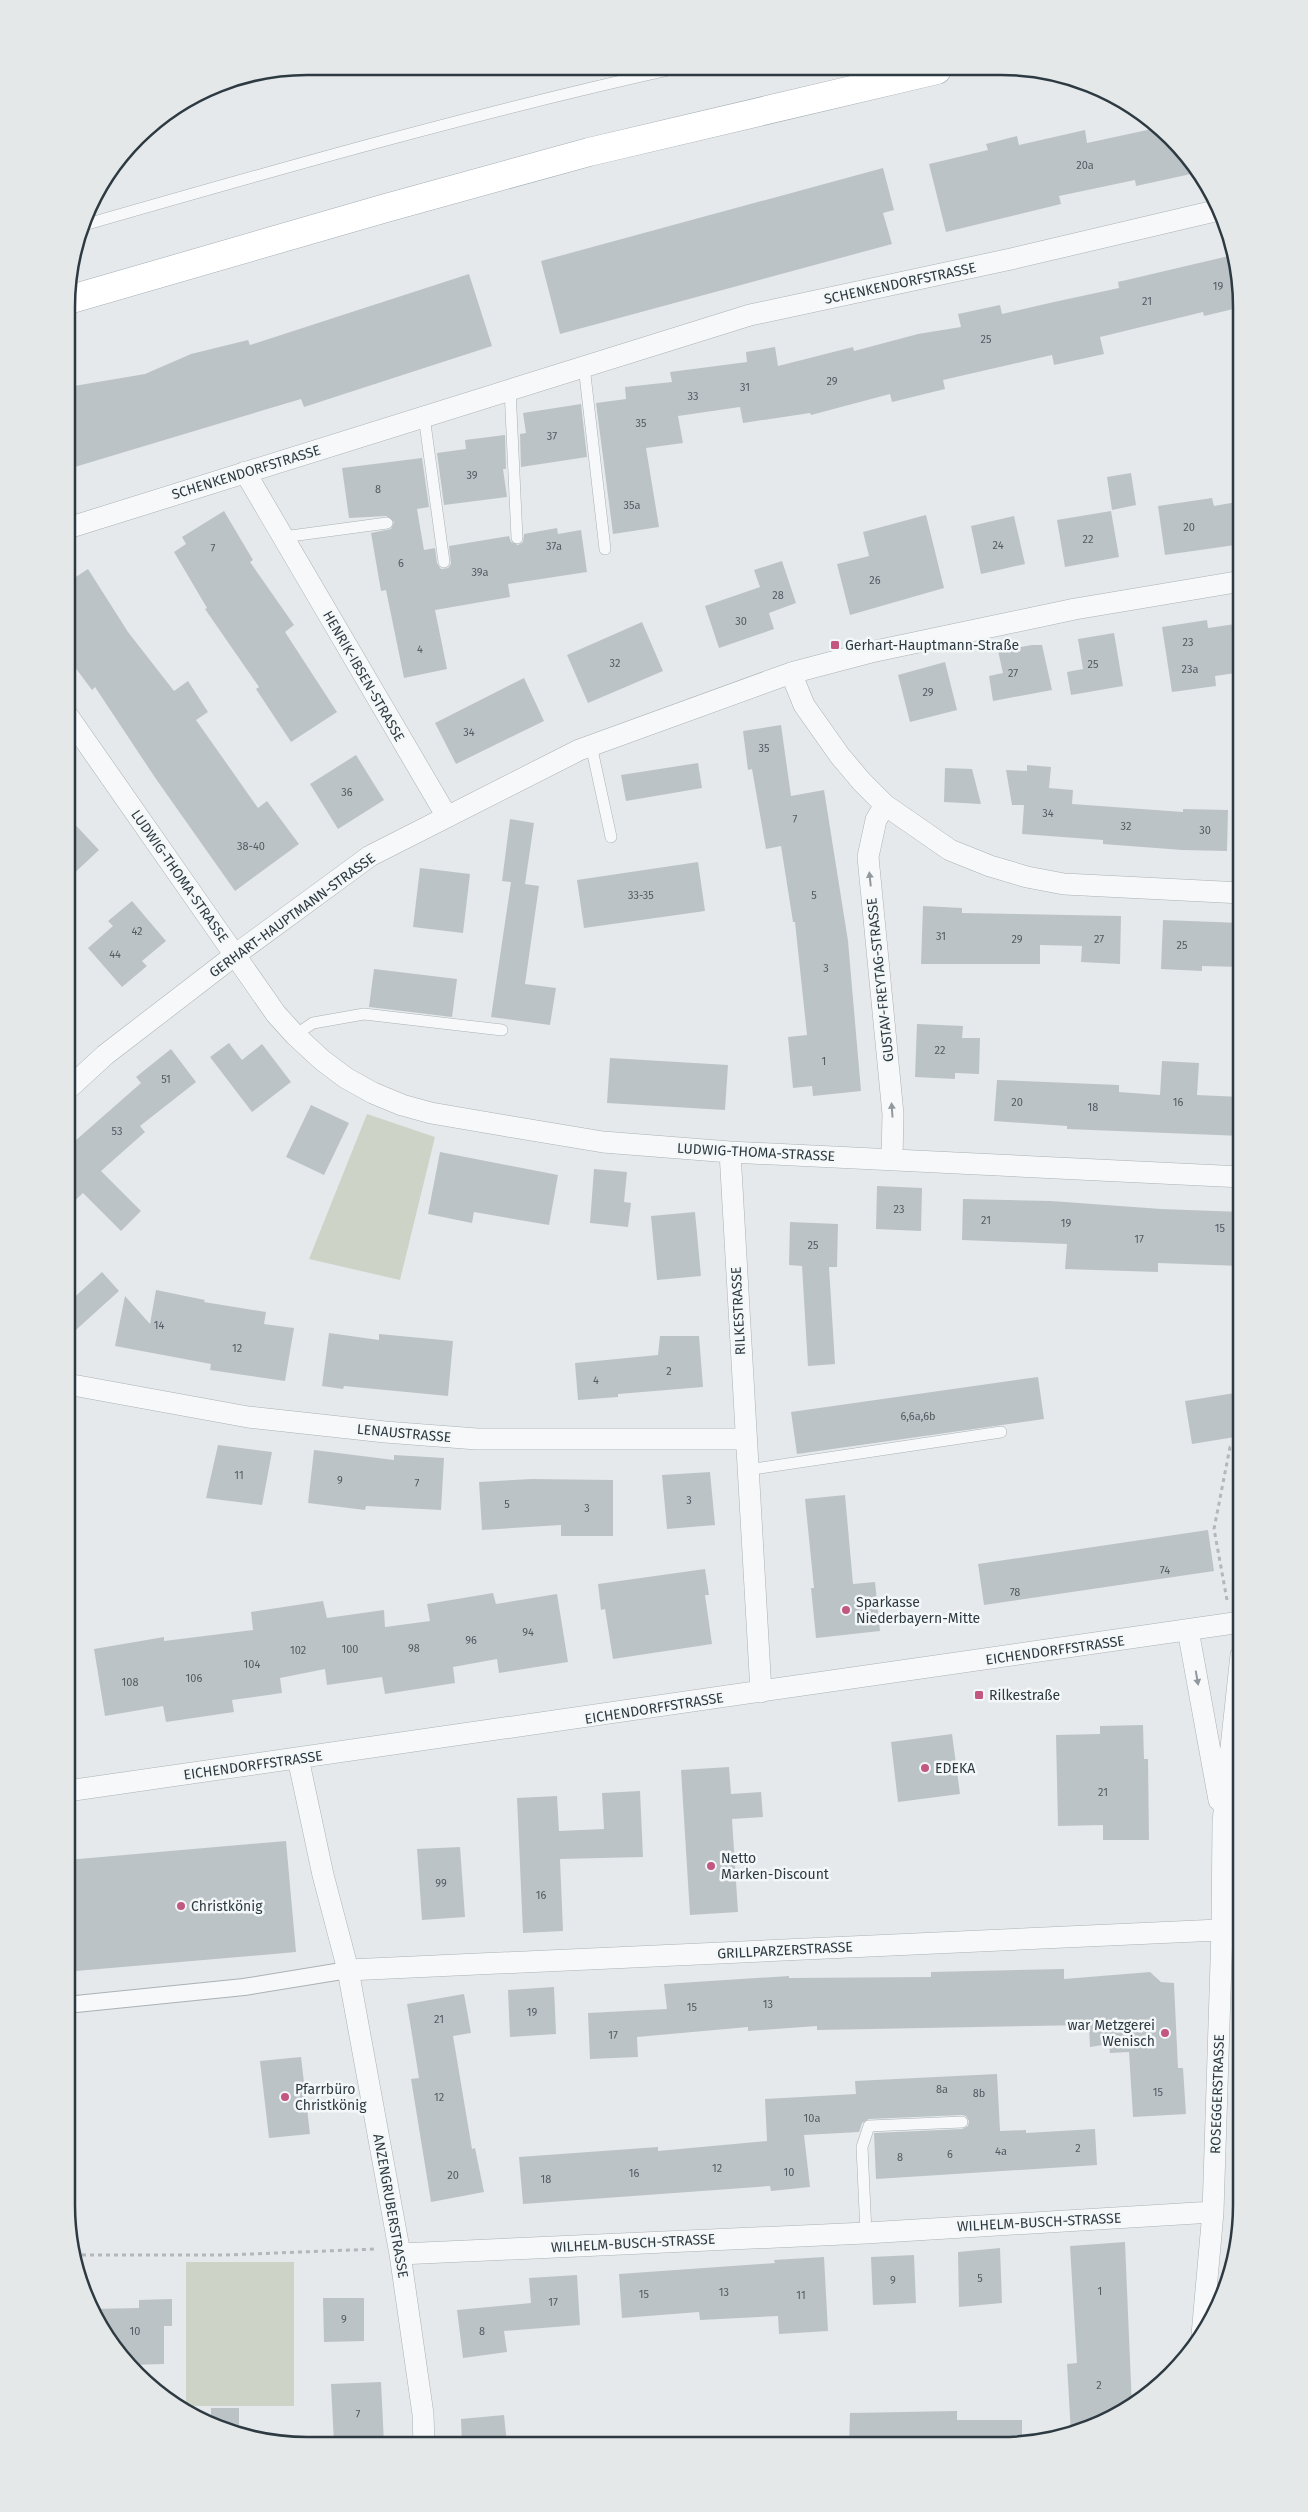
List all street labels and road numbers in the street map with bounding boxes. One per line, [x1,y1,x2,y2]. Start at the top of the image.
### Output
street label: SCHENKENDORFSTRASSE [823,259,978,308]
street label: SCHENKENDORFSTRASSE [170,442,323,503]
street label: HENRIK-IBSEN-STRASSE [319,608,408,745]
street label: LUDWIG-THOMA-STRASSE [127,807,232,946]
street label: GERHART-HAUPTMANN-STRASSE [206,849,379,981]
street label: GUSTAV-FREYTAG-STRASSE [863,897,898,1063]
street label: LUDWIG-THOMA-STRASSE [677,1140,835,1165]
street label: RILKESTRASSE [728,1266,749,1356]
street label: LENAUSTRASSE [356,1421,452,1446]
street label: EICHENDORFFSTRASSE [984,1632,1126,1669]
street label: EICHENDORFFSTRASSE [583,1689,725,1728]
street label: EICHENDORFFSTRASSE [182,1747,324,1784]
street label: GRILLPARZERSTRASSE [717,1938,853,1963]
street label: ROSEGGERSTRASSE [1207,2034,1228,2154]
street label: ANZENGRUBERSTRASSE [369,2133,412,2280]
street label: WILHELM-BUSCH-STRASSE [956,2210,1122,2235]
street label: WILHELM-BUSCH-STRASSE [550,2231,716,2256]

